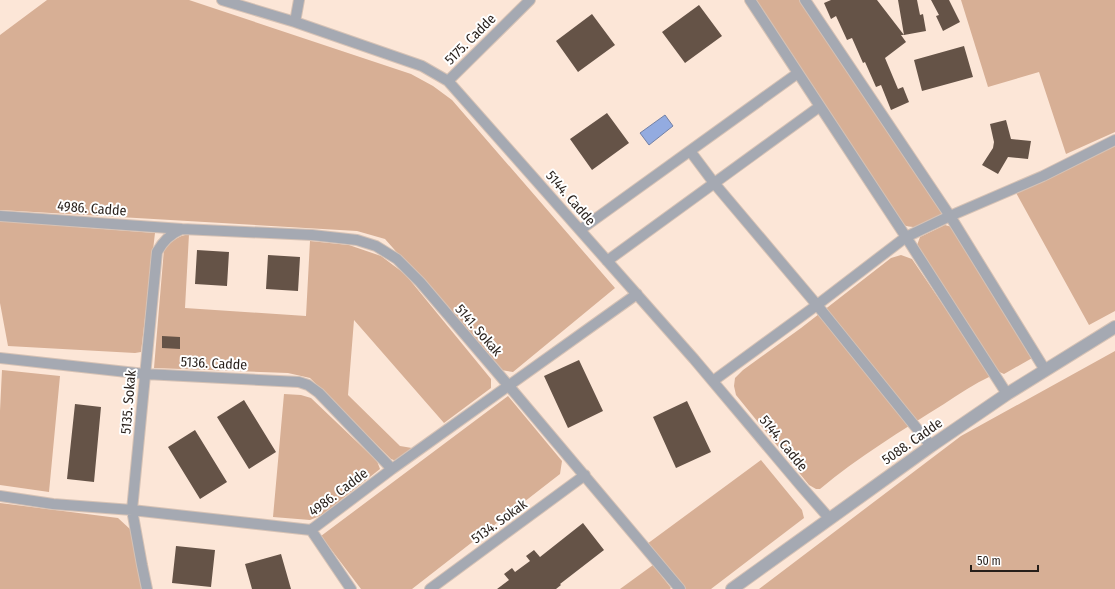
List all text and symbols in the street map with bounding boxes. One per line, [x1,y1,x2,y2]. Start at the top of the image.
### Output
street label: 5175. Cadde [441,10,499,68]
street label: 5144. Cadde [542,168,599,229]
street label: 4986. Cadde [57,198,127,219]
street label: 5141. Sokak [452,301,506,360]
street label: 5136. Cadde [180,353,248,374]
street label: 5135. Sokak [117,369,140,435]
street label: 5144. Cadde [756,412,811,475]
street label: 5088. Cadde [879,414,946,468]
street label: 4986. Cadde [306,465,371,520]
street label: 5134. Sokak [468,495,531,547]
scale bar [971,547,1038,573]
text: 50 m [977,554,1001,568]

